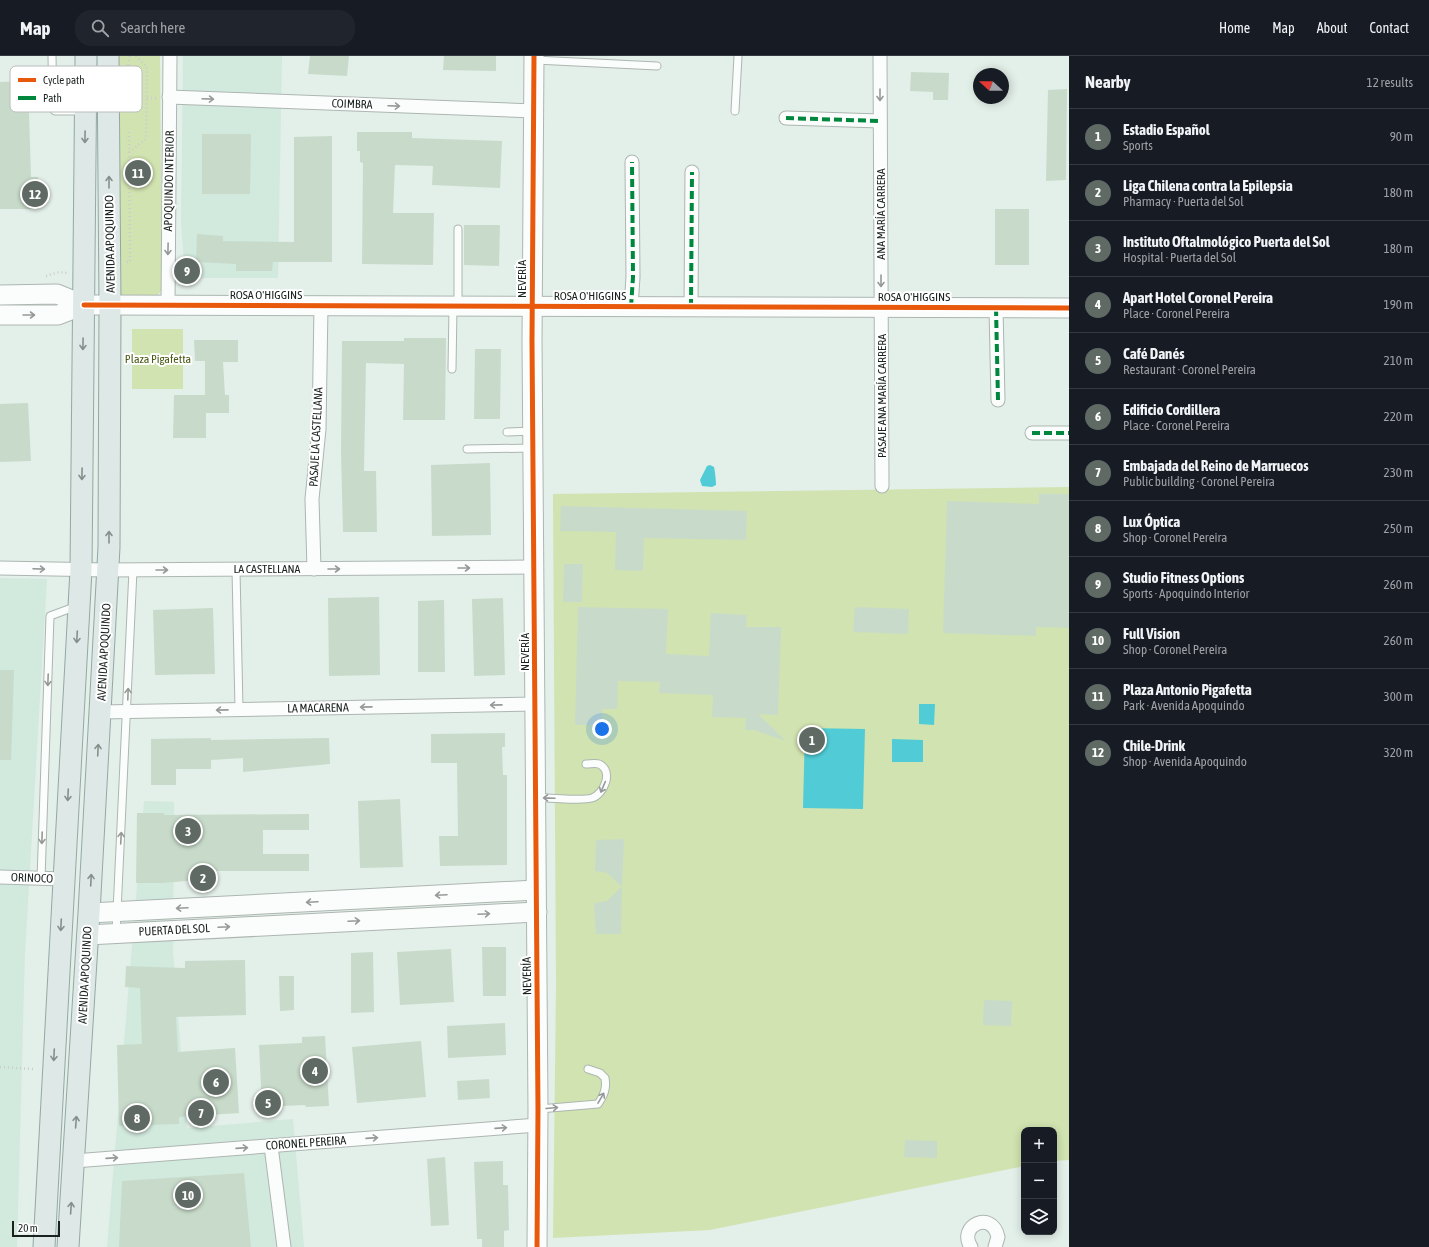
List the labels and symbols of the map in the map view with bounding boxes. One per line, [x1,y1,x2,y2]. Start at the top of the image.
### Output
legend [10,66,142,112]
north arrow [973,68,1009,104]
text: Cycle path [43,74,85,86]
one-way arrow [876,88,884,101]
text: Path [43,92,62,104]
one-way arrow [201,95,214,103]
street label: COIMBRA [331,96,373,112]
one-way arrow [387,102,400,109]
one-way arrow [81,130,89,143]
street label: APOQUINDO INTERIOR [161,130,177,232]
pin: 11 [125,158,151,188]
street label: ANA MARÍA CARRERA [874,168,888,260]
one-way arrow [105,176,113,189]
pin: 12 [22,179,48,209]
street label: AVENIDA APOQUINDO [102,195,118,293]
one-way arrow [164,242,172,255]
pin: 9 [174,256,200,286]
street label: NEVERÍA [515,260,529,298]
one-way arrow [877,274,885,287]
street label: ROSA O'HIGGINS [230,288,302,302]
street label: ROSA O'HIGGINS [554,289,626,303]
street label: ROSA O'HIGGINS [878,290,950,304]
one-way arrow [22,311,35,319]
street label: PASAJE ANA MARÍA CARRERA [875,334,889,458]
one-way arrow [80,337,87,350]
park label: Plaza Pigafetta [125,352,191,366]
street label: PASAJE LA CASTELLANA [306,387,326,487]
one-way arrow [78,467,86,480]
one-way arrow [105,531,113,544]
street label: LA CASTELLANA [234,562,301,576]
one-way arrow [457,564,470,572]
one-way arrow [327,565,340,573]
one-way arrow [32,566,45,573]
one-way arrow [155,566,168,574]
street label: AVENIDA APOQUINDO [94,603,114,701]
one-way arrow [74,630,81,643]
street label: NEVERÍA [518,633,532,671]
one-way arrow [44,673,51,686]
one-way arrow [125,688,132,701]
street label: LA MACARENA [287,700,349,716]
one-way arrow [490,701,503,708]
one-way arrow [360,703,373,711]
one-way arrow [216,706,229,714]
your location [592,719,612,739]
pin: 1 [799,725,825,755]
one-way arrow [95,744,102,757]
one-way arrow [599,780,607,792]
one-way arrow [65,788,72,801]
one-way arrow [543,794,556,801]
pin: 3 [175,816,201,846]
one-way arrow [39,831,46,844]
one-way arrow [117,832,125,845]
pin: 2 [190,863,216,893]
street label: ORINOCO [11,870,53,886]
one-way arrow [87,874,95,887]
one-way arrow [435,892,448,899]
one-way arrow [306,898,319,905]
one-way arrow [176,905,189,912]
one-way arrow [477,910,490,918]
one-way arrow [347,917,360,924]
one-way arrow [58,918,65,931]
street label: PUERTA DEL SOL [138,921,210,939]
one-way arrow [217,924,230,931]
street label: AVENIDA APOQUINDO [75,926,95,1024]
street label: NEVERÍA [520,957,534,995]
one-way arrow [51,1048,58,1061]
pin: 4 [302,1056,328,1086]
pin: 6 [203,1067,229,1097]
pin: 5 [255,1088,281,1118]
one-way arrow [597,1092,605,1104]
pin: 7 [188,1098,214,1128]
pin: 8 [124,1103,150,1133]
one-way arrow [545,1104,558,1111]
one-way arrow [73,1116,80,1129]
one-way arrow [494,1125,507,1132]
street label: CORONEL PEREIRA [265,1133,347,1153]
one-way arrow [365,1134,378,1142]
one-way arrow [235,1144,248,1151]
one-way arrow [105,1154,118,1161]
pin: 10 [175,1180,201,1210]
one-way arrow [67,1202,74,1215]
scale bar [12,1219,60,1238]

